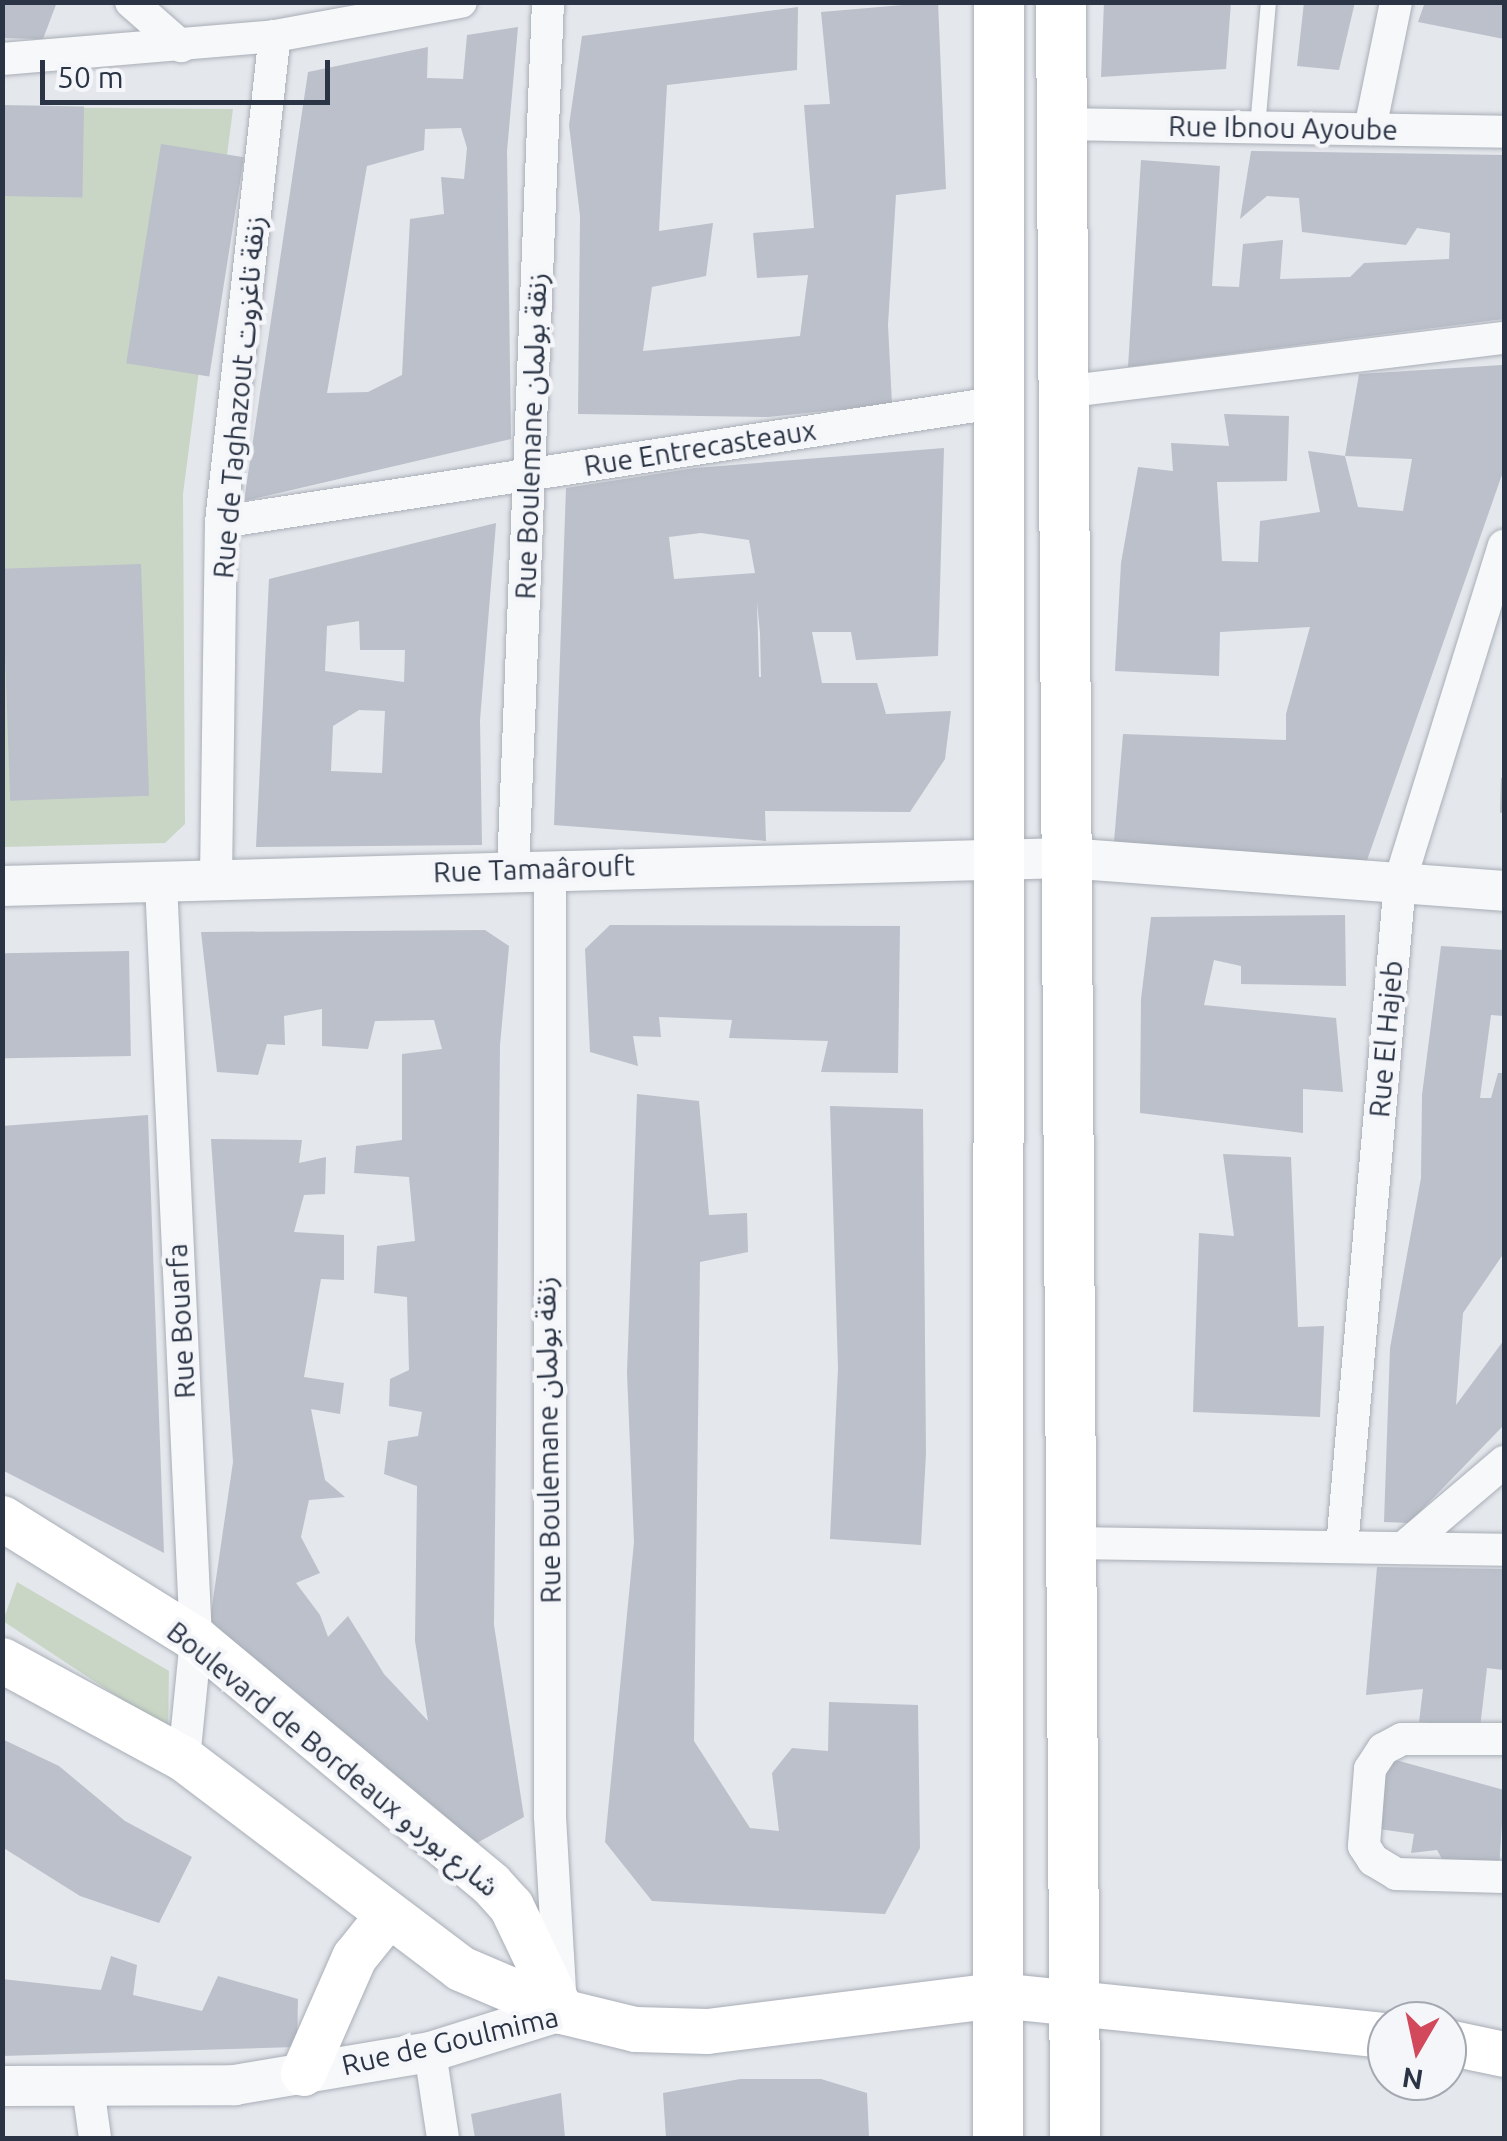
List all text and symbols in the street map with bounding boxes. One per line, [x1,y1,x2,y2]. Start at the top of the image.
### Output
scale bar [45,40,335,102]
text: 50 m [57,60,124,94]
street label: Rue Ibnou Ayoube [1168,109,1398,147]
street label: Rue de Taghazout زنقة تاغزوت [206,214,272,580]
street label: Rue Boulemane زنقة بولمان [509,272,553,600]
street label: Rue Entrecasteaux [582,413,818,483]
street label: Rue Tamaârouft [433,849,635,889]
street label: Rue El Hajeb [1362,959,1410,1119]
street label: Rue Bouarfa [160,1242,202,1400]
street label: Rue Boulemane زنقة بولمان [528,1276,568,1604]
street label: Boulevard de Bordeaux شارع بوردو [160,1615,506,1903]
street label: Rue de Goulmima [338,2000,562,2082]
north arrow [1367,2001,1467,2101]
text: N [1400,2062,1425,2096]

